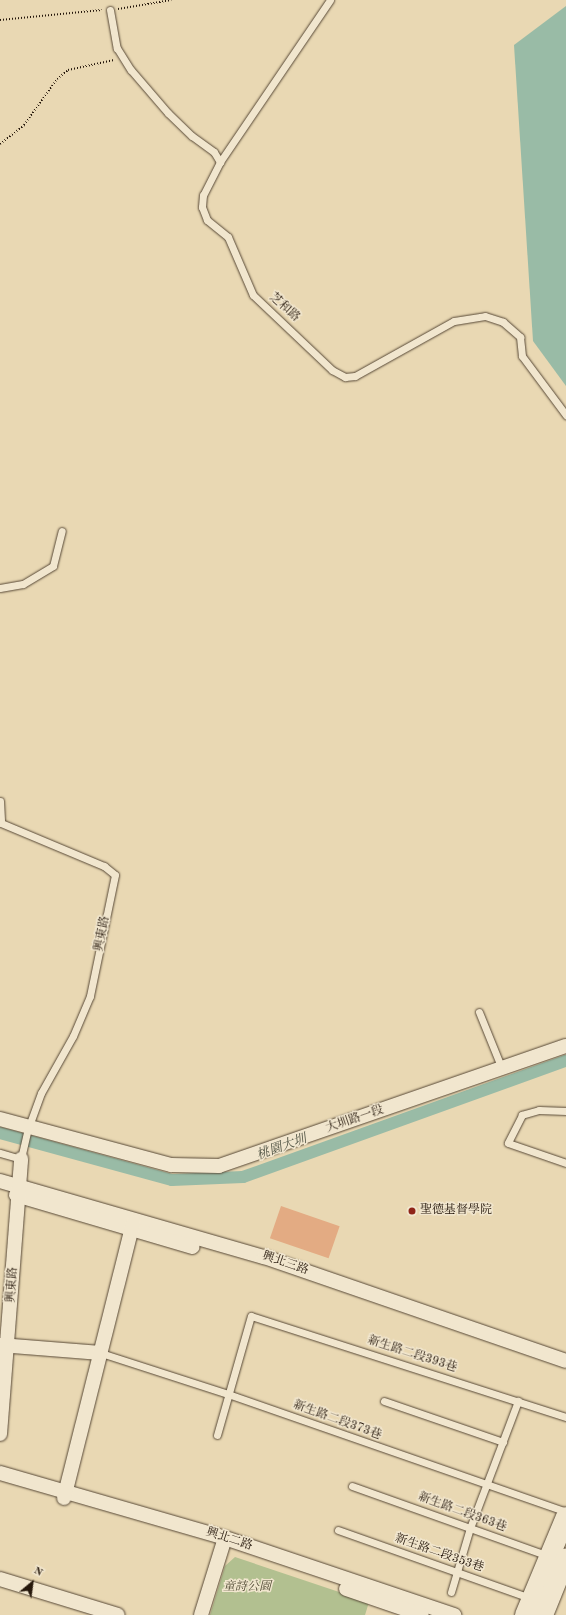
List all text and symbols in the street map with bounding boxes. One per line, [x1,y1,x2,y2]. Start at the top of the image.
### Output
street label: 芝和路 [266,291,302,325]
street label: 興東路 [92,915,114,953]
street label: 大圳路一段 [324,1103,386,1137]
water label: 桃園大圳 [255,1132,309,1164]
place label: 聖德基督學院 [420,1204,492,1218]
marker: 聖德基督學院 [407,1206,417,1216]
street label: 興北三路 [260,1249,310,1279]
street label: 興東路 [5,1267,21,1303]
street label: 新生路二段393巷 [366,1334,458,1376]
street label: 新生路二段373巷 [291,1398,383,1444]
street label: 新生路二段363巷 [416,1490,508,1536]
street label: 興北二路 [204,1526,254,1554]
street label: 新生路二段353巷 [393,1532,485,1576]
north arrow [12,1563,52,1603]
text: N [32,1565,44,1579]
park label: 童詩公園 [223,1581,271,1595]

